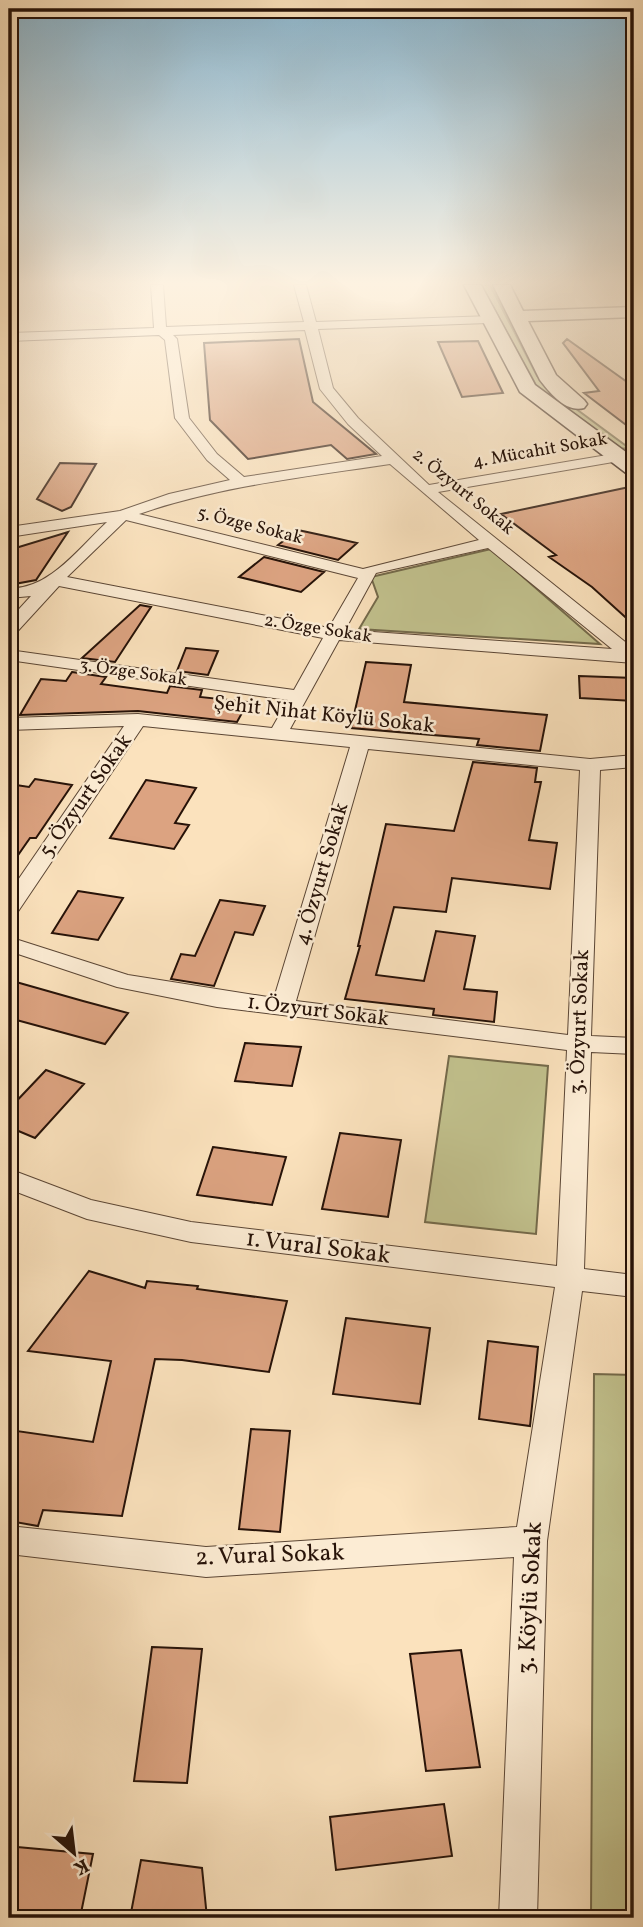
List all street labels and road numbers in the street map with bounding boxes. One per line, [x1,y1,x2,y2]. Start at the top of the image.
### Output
street label: 4. Mücahit Sokak [471,427,609,475]
street label: 2. Özyurt Sokak [407,443,520,541]
street label: 5. Özge Sokak [195,501,306,551]
street label: 2. Özge Sokak [262,608,374,650]
street label: 3. Özge Sokak [78,653,189,693]
street label: Şehit Nihat Köylü Sokak [212,689,436,741]
street label: 5. Özyurt Sokak [33,728,140,864]
street label: 4. Özyurt Sokak [288,799,356,949]
street label: 3. Özyurt Sokak [563,948,597,1095]
street label: 1. Özyurt Sokak [245,988,391,1034]
street label: 1. Vural Sokak [244,1222,392,1274]
street label: 3. Köylü Sokak [510,1521,552,1675]
street label: 2. Vural Sokak [195,1536,345,1576]

